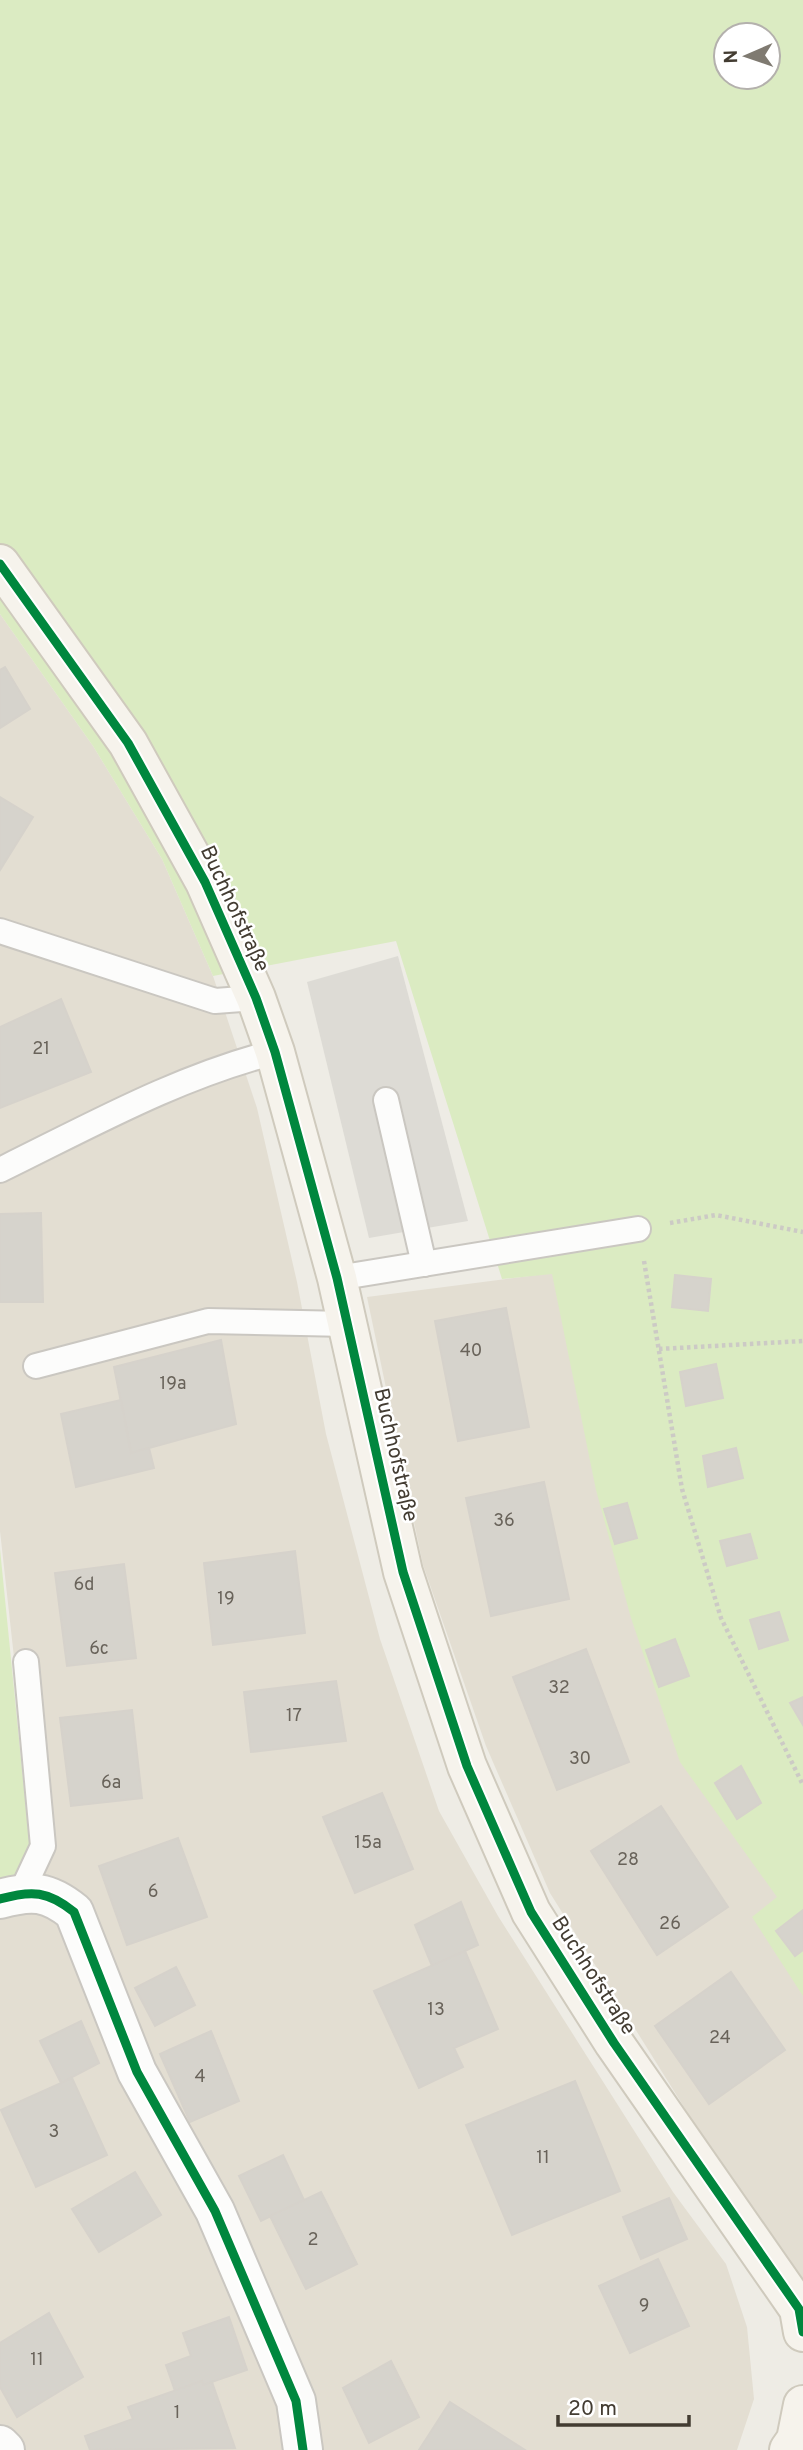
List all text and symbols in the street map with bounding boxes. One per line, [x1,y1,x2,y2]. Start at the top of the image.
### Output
north arrow [712,21,782,91]
text: N [720,49,744,64]
street label: Buchhofstraße [193,841,275,977]
house number: 21 [32,1038,50,1061]
house number: 40 [460,1340,482,1363]
house number: 19a [160,1373,186,1396]
street label: Buchhofstraße [367,1386,423,1524]
house number: 36 [493,1510,515,1533]
house number: 6d [74,1574,94,1597]
house number: 19 [217,1588,235,1611]
house number: 6c [89,1638,109,1661]
house number: 32 [548,1677,570,1700]
house number: 17 [286,1705,302,1728]
house number: 30 [569,1748,591,1771]
house number: 6a [101,1772,121,1795]
house number: 15a [354,1832,382,1855]
house number: 28 [617,1849,639,1872]
house number: 6 [148,1881,158,1904]
street label: Buchhofstraße [545,1911,641,2041]
house number: 26 [659,1913,681,1936]
house number: 13 [427,1999,445,2022]
house number: 24 [709,2027,731,2050]
house number: 4 [194,2066,206,2089]
house number: 3 [49,2121,59,2144]
house number: 11 [536,2147,550,2170]
house number: 2 [307,2229,319,2252]
house number: 9 [639,2295,649,2318]
house number: 11 [30,2349,44,2372]
scale bar [558,2384,689,2428]
text: 20 m [568,2396,617,2423]
house number: 1 [174,2402,180,2425]

